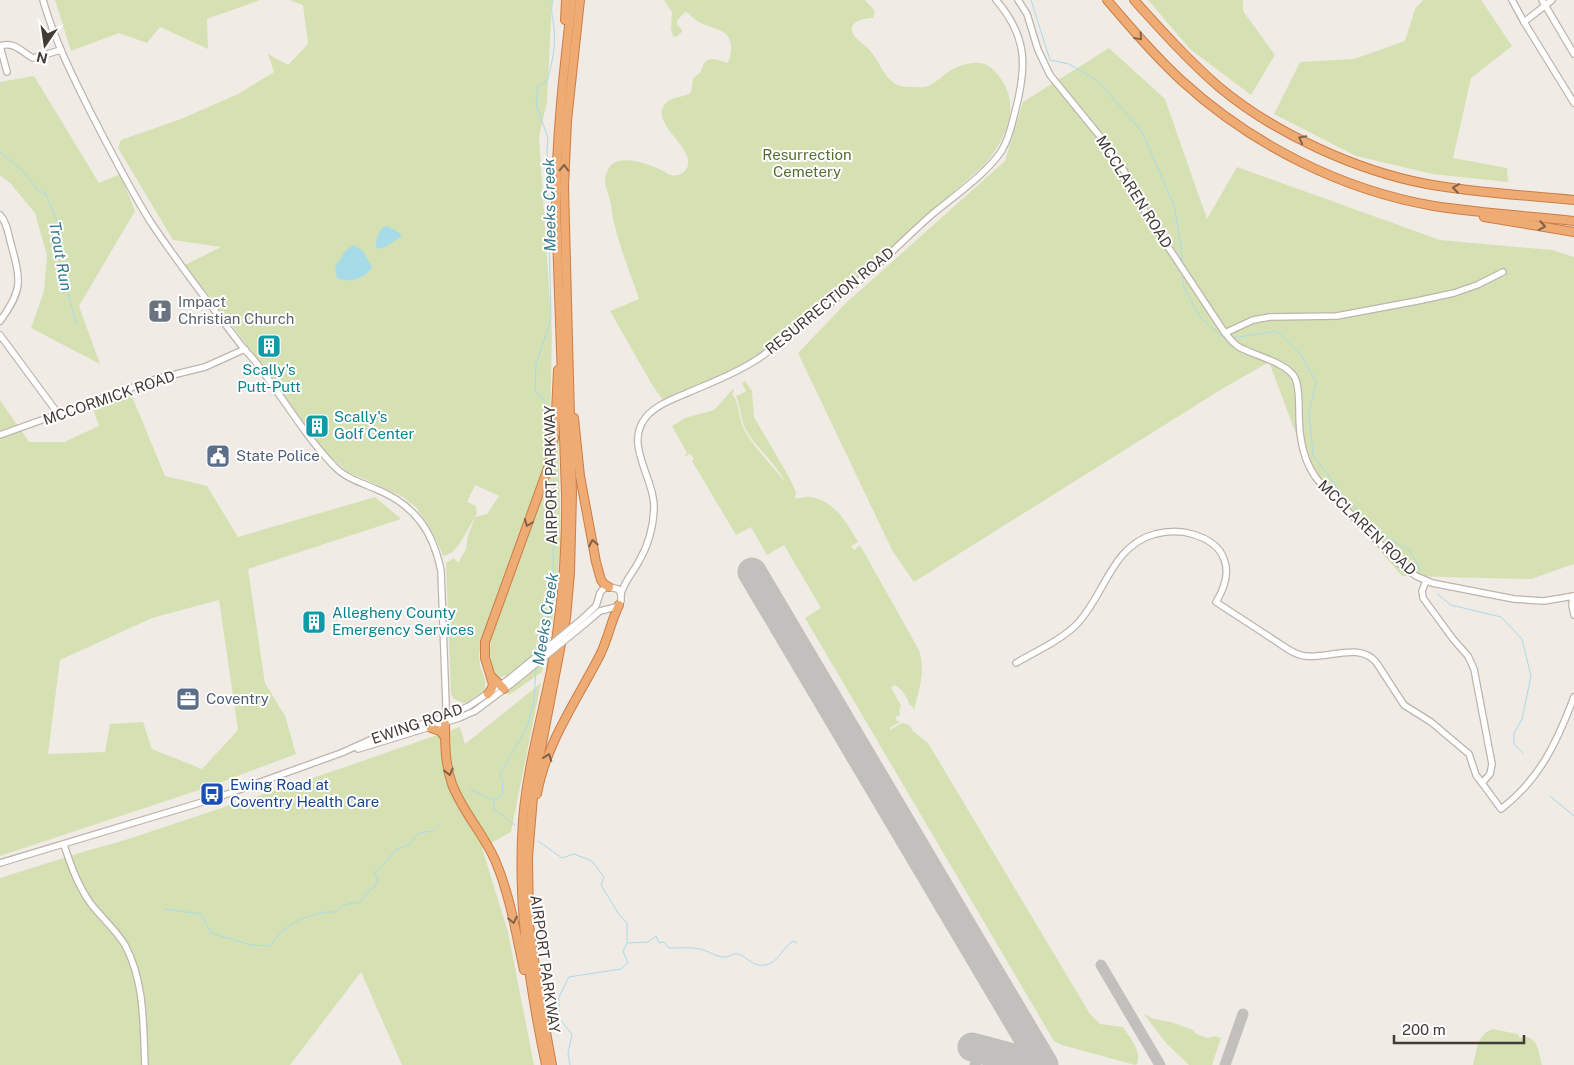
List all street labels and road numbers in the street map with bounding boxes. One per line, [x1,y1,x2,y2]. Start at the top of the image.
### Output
street label: MCCLAREN ROAD [1093,132,1176,251]
street label: RESURRECTION ROAD [762,244,897,358]
street label: MCCORMICK ROAD [41,367,177,428]
street label: AIRPORT PARKWAY [541,405,560,545]
street label: MCCLAREN ROAD [1315,477,1420,579]
street label: EWING ROAD [369,700,465,747]
street label: AIRPORT PARKWAY [527,894,564,1034]

